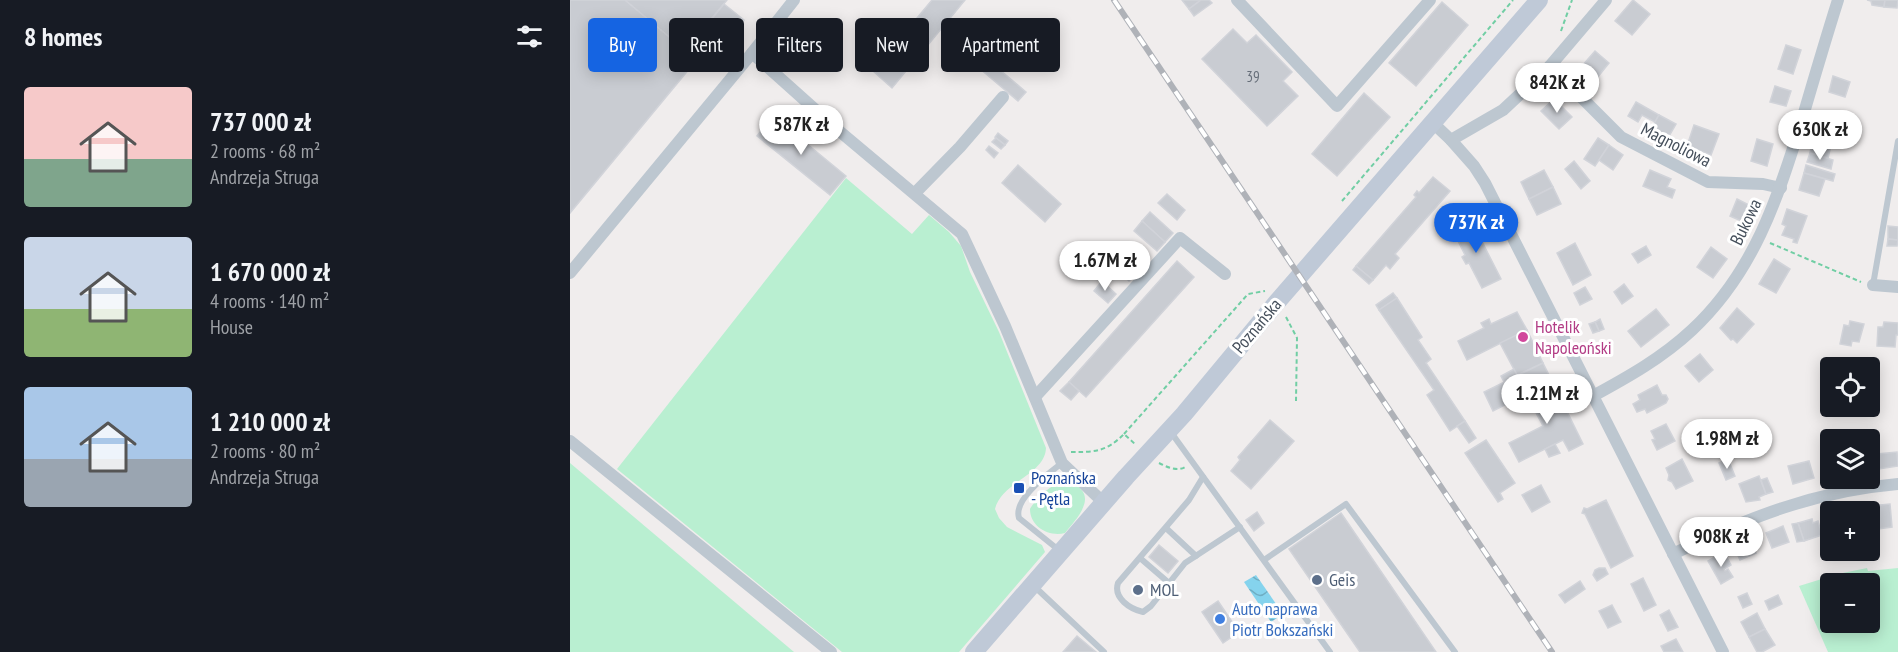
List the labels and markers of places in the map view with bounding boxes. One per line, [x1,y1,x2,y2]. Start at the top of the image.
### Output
pin: 842K zł [1502,63,1612,114]
pin: 587K zł [746,105,856,156]
pin: 630K zł [1765,110,1875,161]
pin: 737K zł [1421,203,1531,254]
pin: 1.67M zł [1043,241,1167,292]
place label: Hotelik Napoleoński [1535,315,1612,359]
marker: Hotelik Napoleoński [1516,330,1530,344]
pin: 1.21M zł [1485,374,1609,425]
pin: 1.98M zł [1665,419,1789,470]
place label: Poznańska - Pętla [1031,466,1096,510]
marker: Poznańska - Pętla [1012,481,1026,495]
pin: 908K zł [1666,517,1776,568]
place label: Geis [1329,568,1355,591]
marker: Geis [1310,573,1324,587]
place label: MOL [1150,578,1179,601]
marker: MOL [1131,583,1145,597]
place label: Auto naprawa Piotr Bokszański [1232,597,1333,641]
marker: Auto naprawa Piotr Bokszański [1213,612,1227,626]

